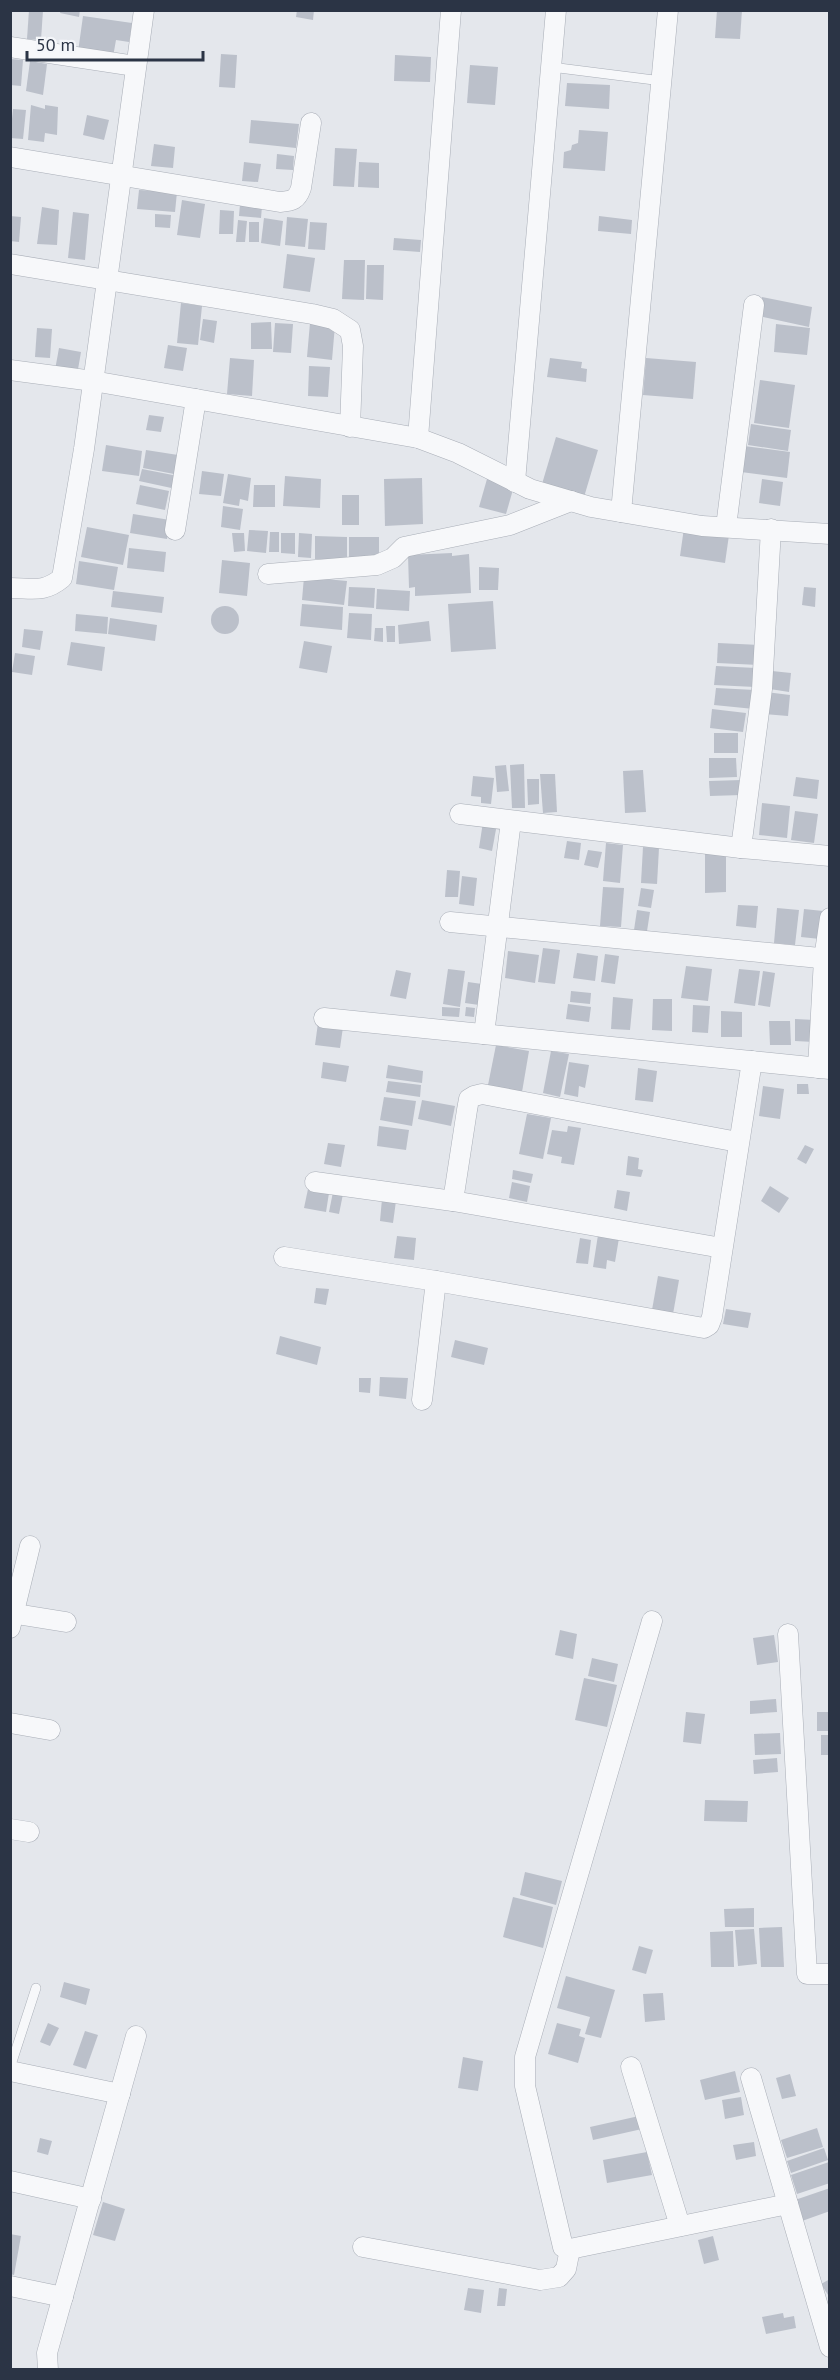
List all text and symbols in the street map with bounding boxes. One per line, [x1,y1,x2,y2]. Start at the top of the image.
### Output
scale bar [27,24,202,62]
text: 50 m [36,33,75,56]

